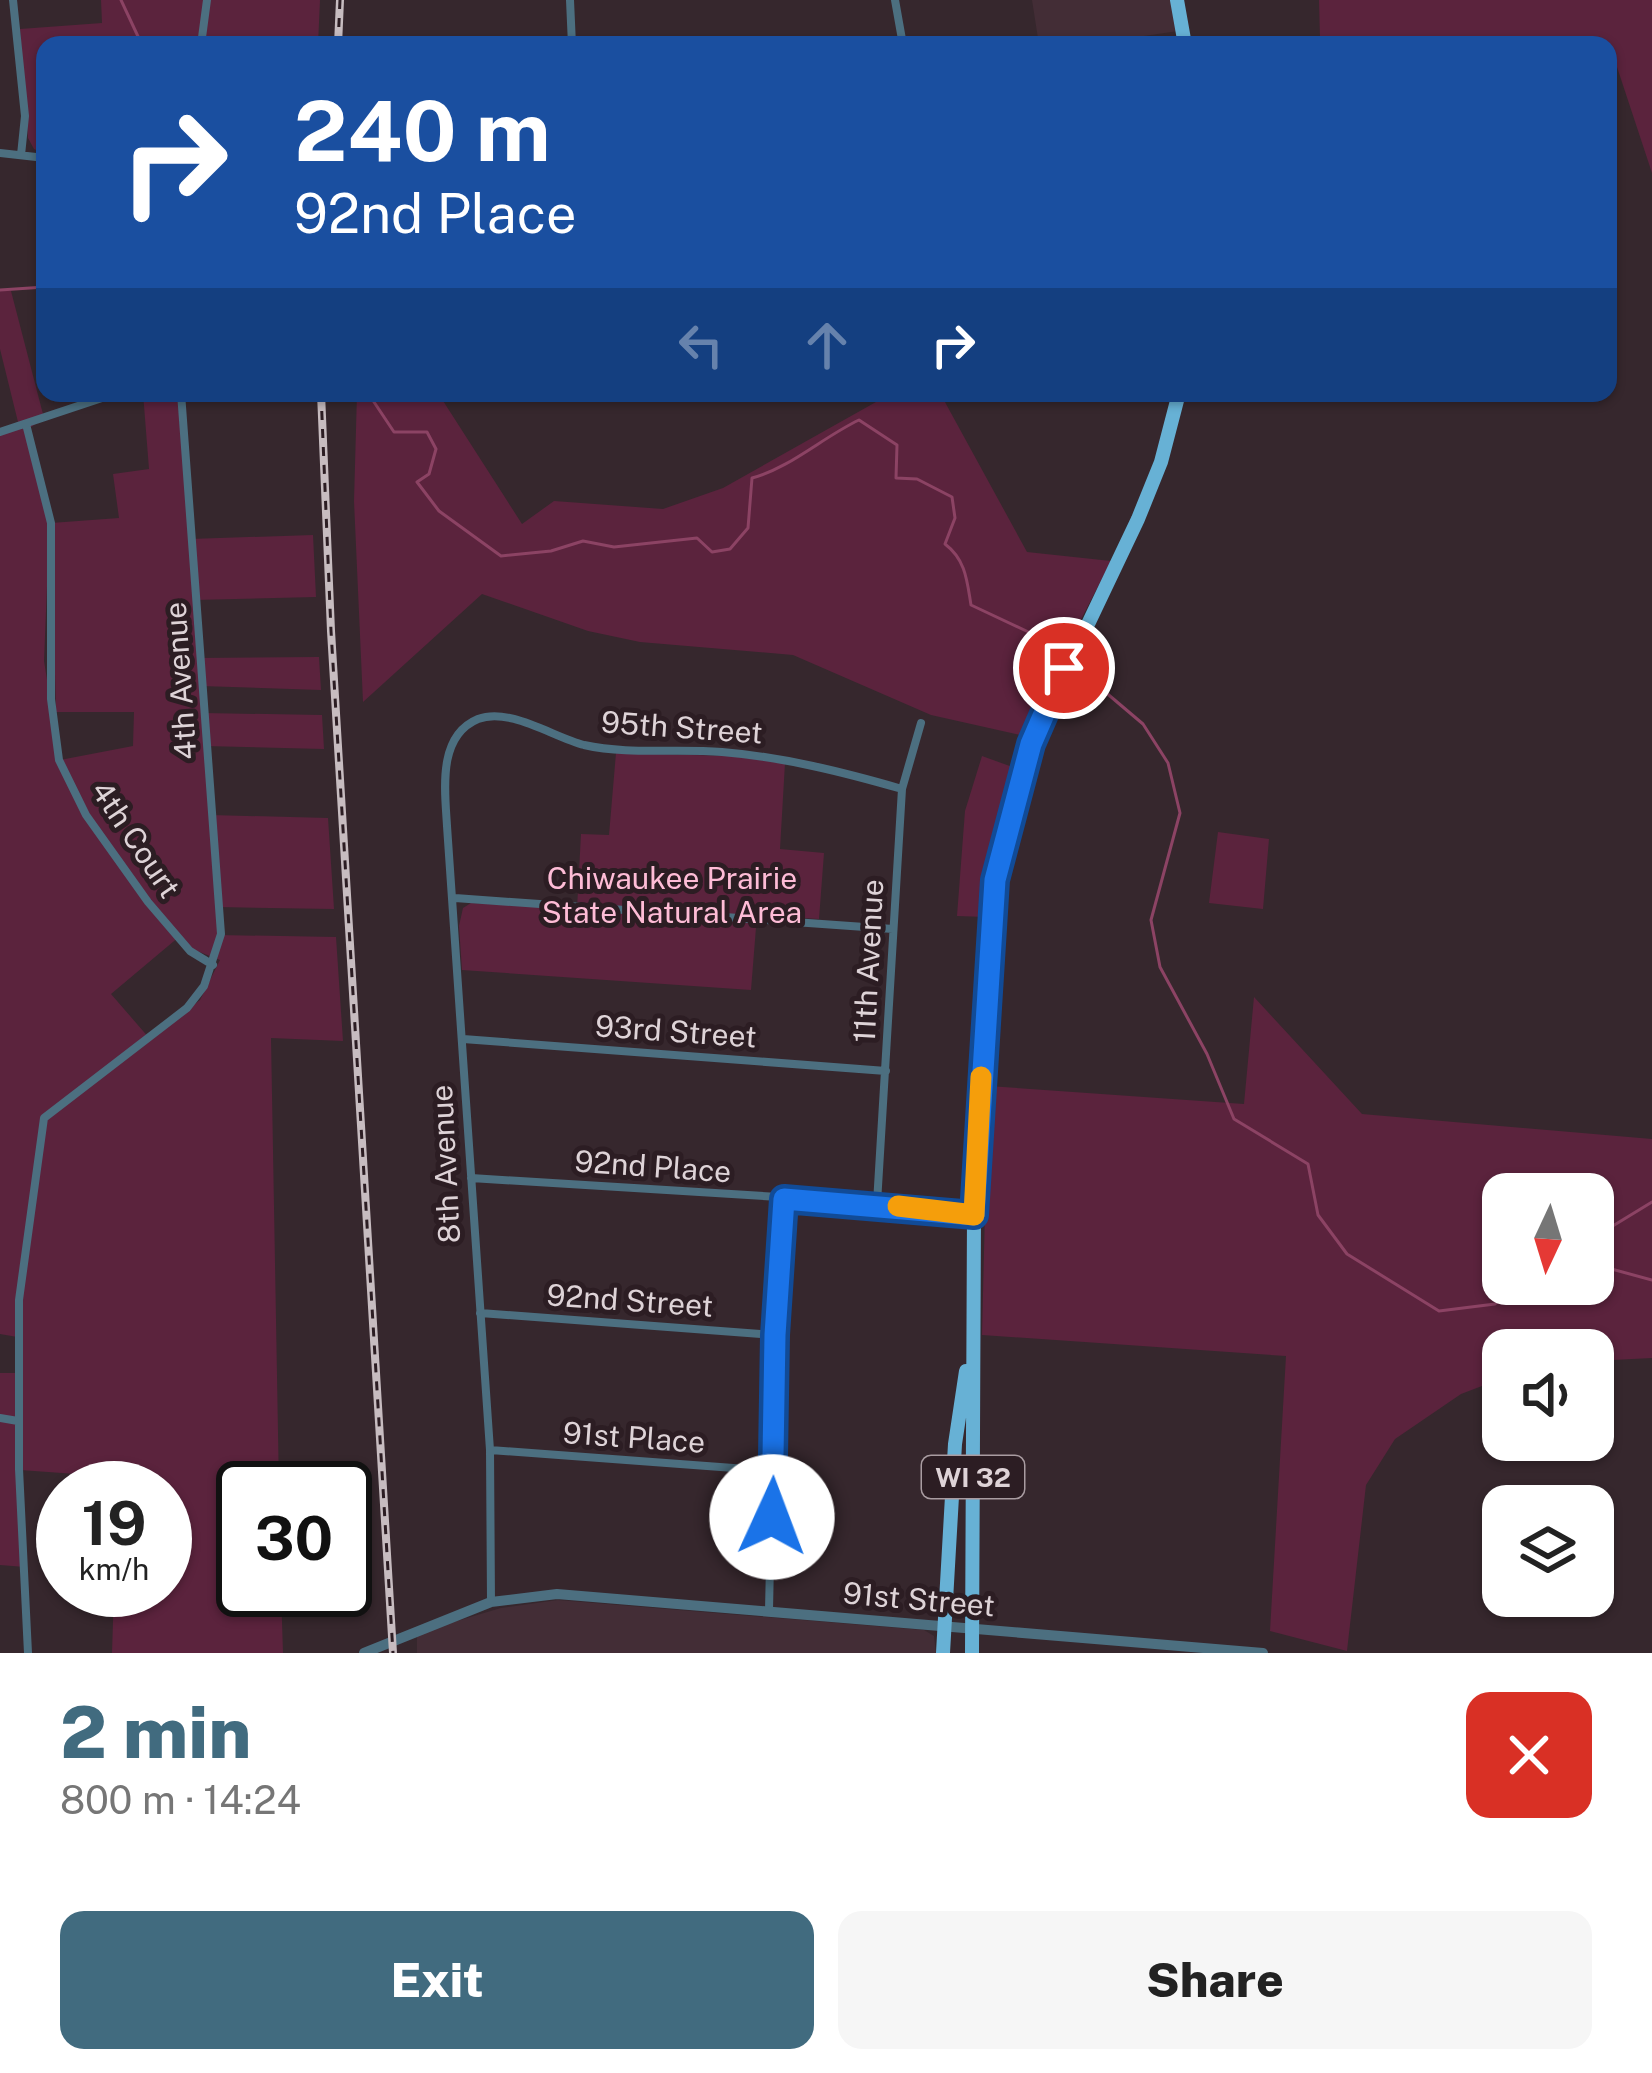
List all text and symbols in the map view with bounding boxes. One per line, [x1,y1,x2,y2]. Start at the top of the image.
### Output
text: 240 m [294,81,551,180]
icon: right [96,84,252,240]
text: 92nd Place [294,182,577,245]
icon: left [668,312,734,378]
icon: ahead [794,312,860,378]
icon: right [920,312,986,378]
street label: 4th Avenue [157,601,203,761]
pin [1013,617,1115,719]
icon: arrive [1031,635,1097,701]
street label: 95th Street [600,703,764,751]
street label: 4th Court [84,774,188,904]
park label: Chiwaukee Prairie State Natural Area [542,860,802,930]
street label: 11th Avenue [846,878,890,1044]
street label: 93rd Street [594,1007,758,1055]
street label: 8th Avenue [423,1084,467,1244]
street label: 92nd Place [573,1143,733,1189]
north arrow [1482,1173,1614,1305]
map controls [1482,1173,1614,1617]
street label: 92nd Street [546,1276,714,1324]
button: sound [1482,1329,1614,1461]
street label: 91st Place [562,1414,706,1460]
position arrow [709,1454,835,1580]
road number: WI 32 [922,1456,1024,1498]
speed limit sign: 30 [216,1461,372,1617]
button: layers [1482,1485,1614,1617]
text: 19 [81,1488,147,1559]
text: km/h [79,1551,149,1587]
street label: 91st Street [842,1574,996,1624]
text: 2 min [60,1690,251,1774]
button: close [1466,1692,1592,1818]
text: 800 m · 14:24 [60,1777,301,1823]
button: Exit [60,1911,814,2049]
button: Share [838,1911,1592,2049]

